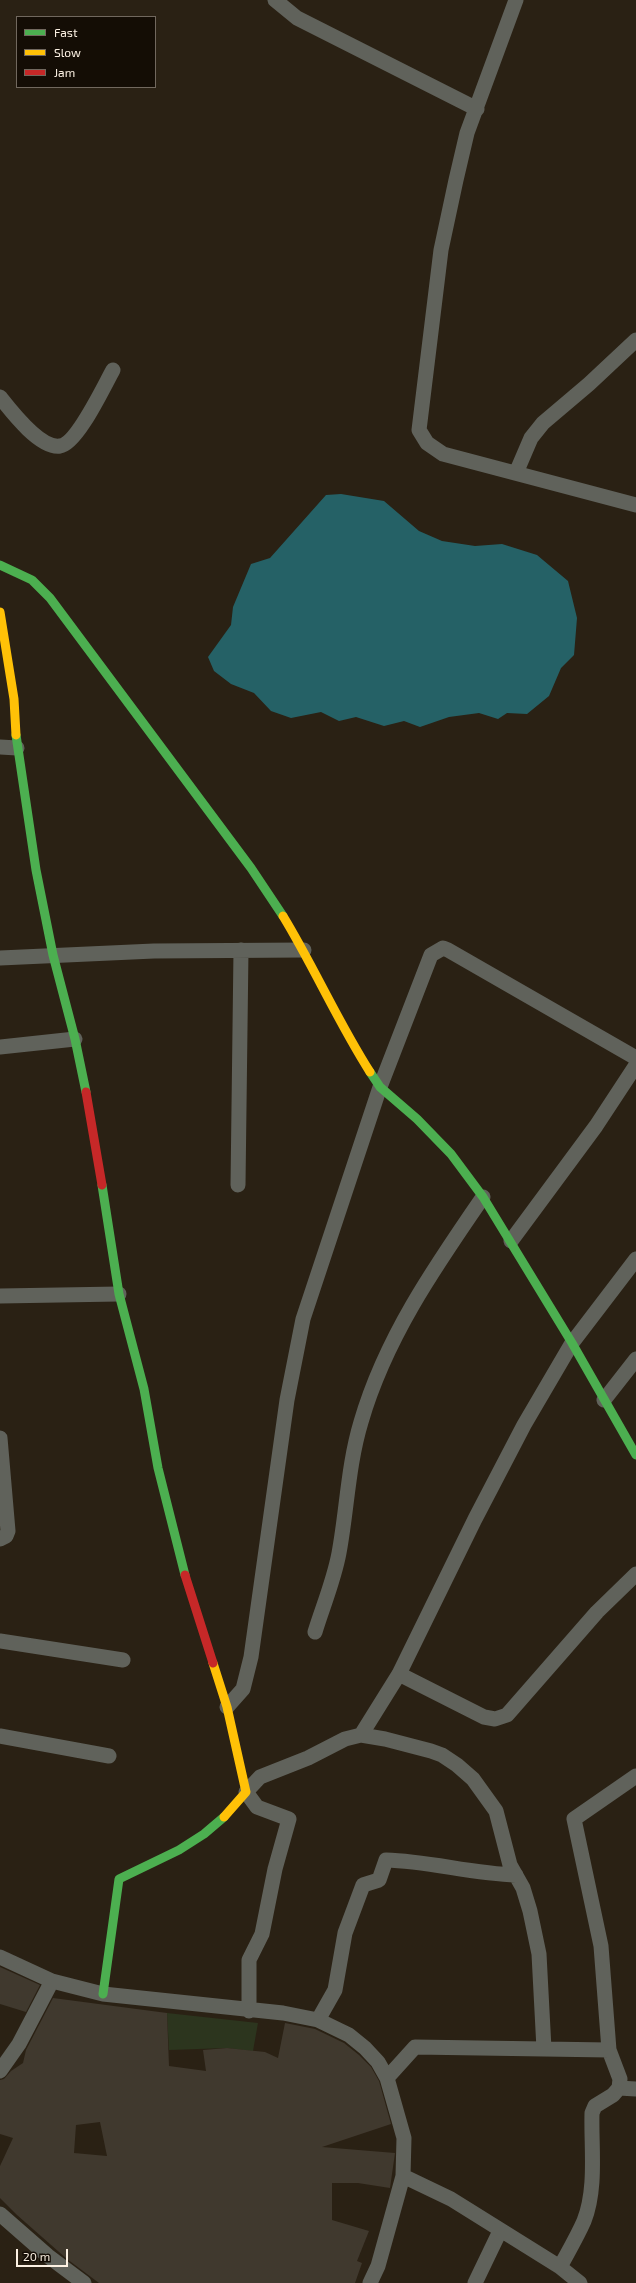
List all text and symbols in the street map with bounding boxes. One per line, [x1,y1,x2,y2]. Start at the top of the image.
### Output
legend [16,16,156,88]
text: Fast [54,25,77,39]
text: Slow [54,45,81,59]
text: Jam [54,65,75,79]
scale bar [18,2241,70,2267]
text: 20 m [23,2249,50,2263]

